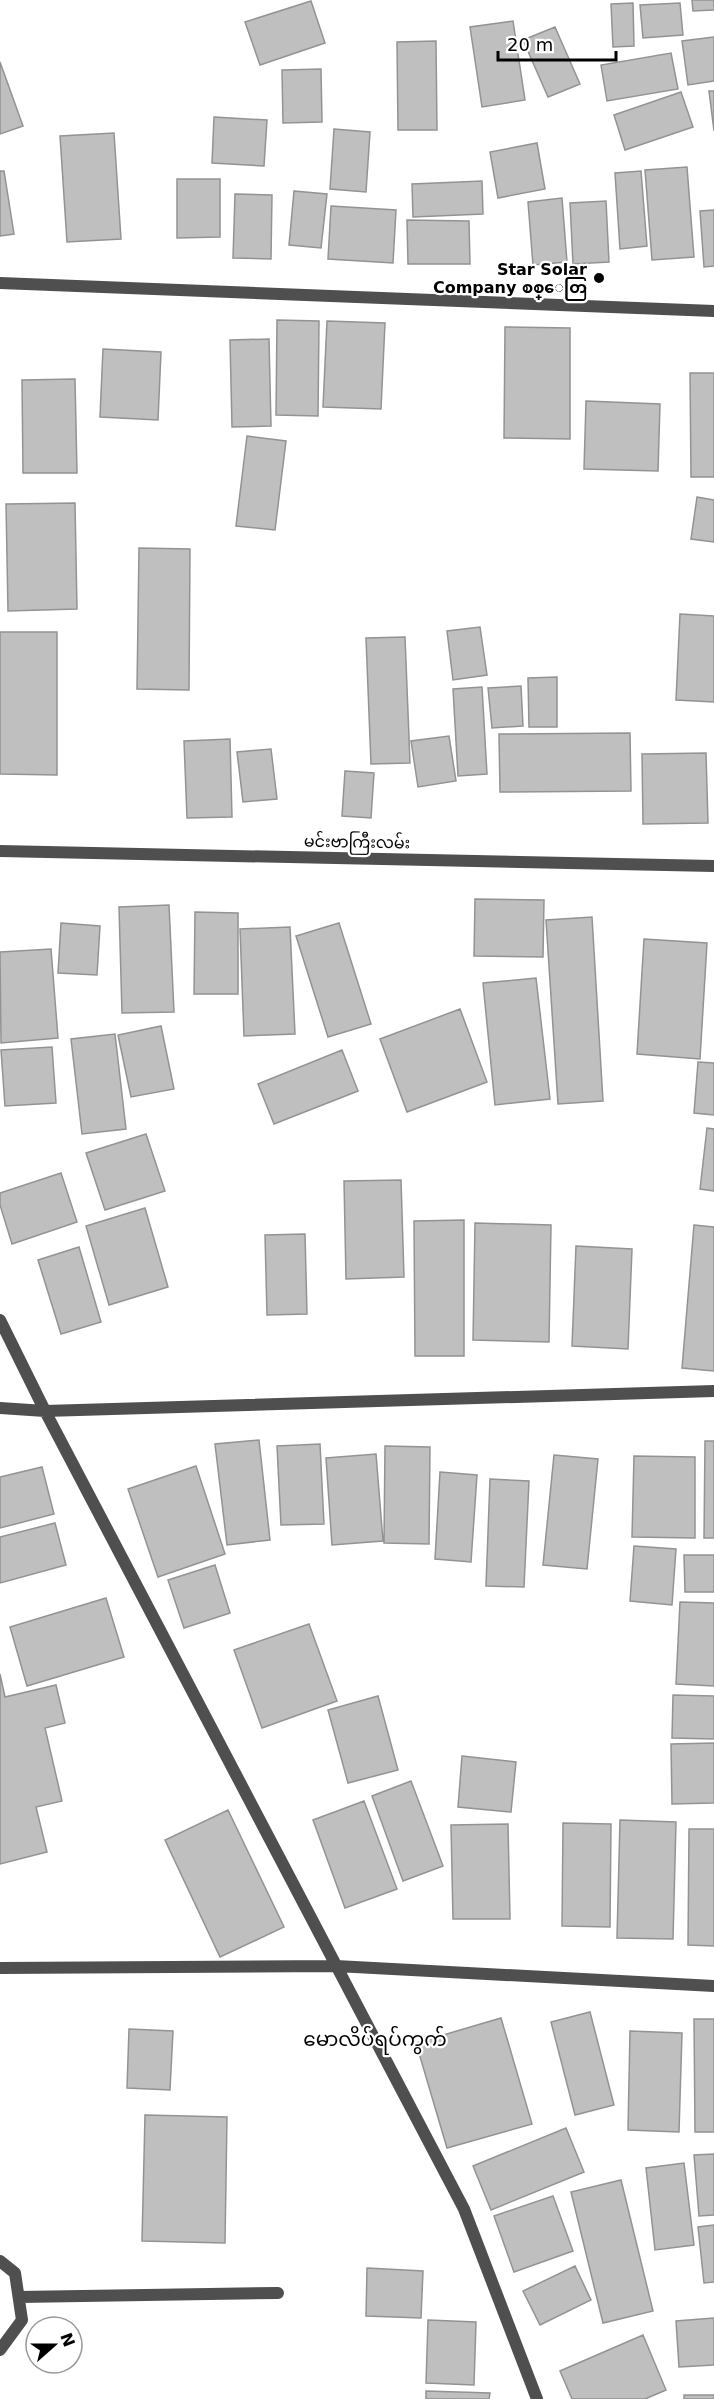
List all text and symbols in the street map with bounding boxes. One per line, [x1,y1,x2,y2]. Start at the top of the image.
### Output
scale bar [498,24,616,62]
text: 20 m [507,34,553,55]
place label: Star Solar Company စစ္ေတြ [433,260,587,301]
marker: Star Solar Company စစ္ေတြ [592,271,606,285]
street label: မင်းဗာကြီးလမ်း [304,830,410,856]
district label: မောလိပ်ရပ်ကွက် [303,2025,447,2055]
north arrow [24,2315,84,2375]
text: N [56,2330,79,2349]

